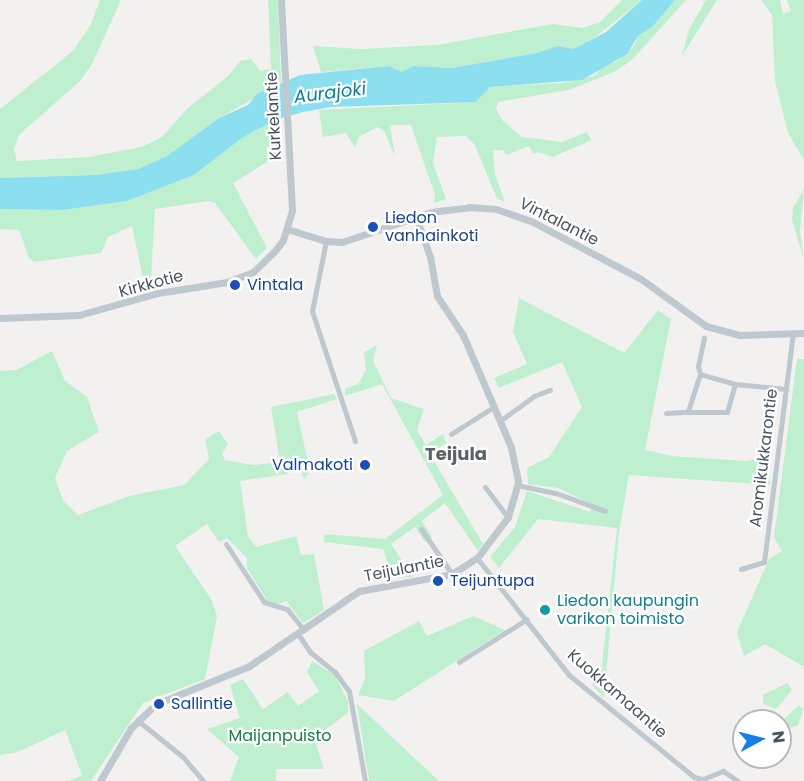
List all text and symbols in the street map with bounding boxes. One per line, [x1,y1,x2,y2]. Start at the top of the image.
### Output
street label: Kurkelantie [262,71,286,161]
water label: Aurajoki [293,78,367,108]
street label: Vintalantie [516,194,602,250]
place label: Liedon vanhainkoti [385,208,479,246]
marker: Liedon vanhainkoti [366,220,380,234]
street label: Kirkkotie [117,266,185,302]
place label: Vintala [247,275,303,295]
marker: Vintala [228,278,242,292]
street label: Aromikukkarontie [746,388,782,528]
district label: Teijula [425,443,487,465]
place label: Valmakoti [272,455,353,475]
marker: Valmakoti [358,458,372,472]
street label: Teijulantie [362,552,446,586]
place label: Teijuntupa [450,571,535,591]
marker: Teijuntupa [431,574,445,588]
place label: Liedon kaupungin varikon toimisto [557,591,699,629]
marker: Liedon kaupungin varikon toimisto [538,603,552,617]
street label: Kuokkamaantie [563,646,671,742]
place label: Sallintie [171,694,233,714]
marker: Sallintie [152,697,166,711]
north arrow [732,709,792,769]
park label: Maijanpuisto [229,726,331,746]
text: N [766,730,791,744]

